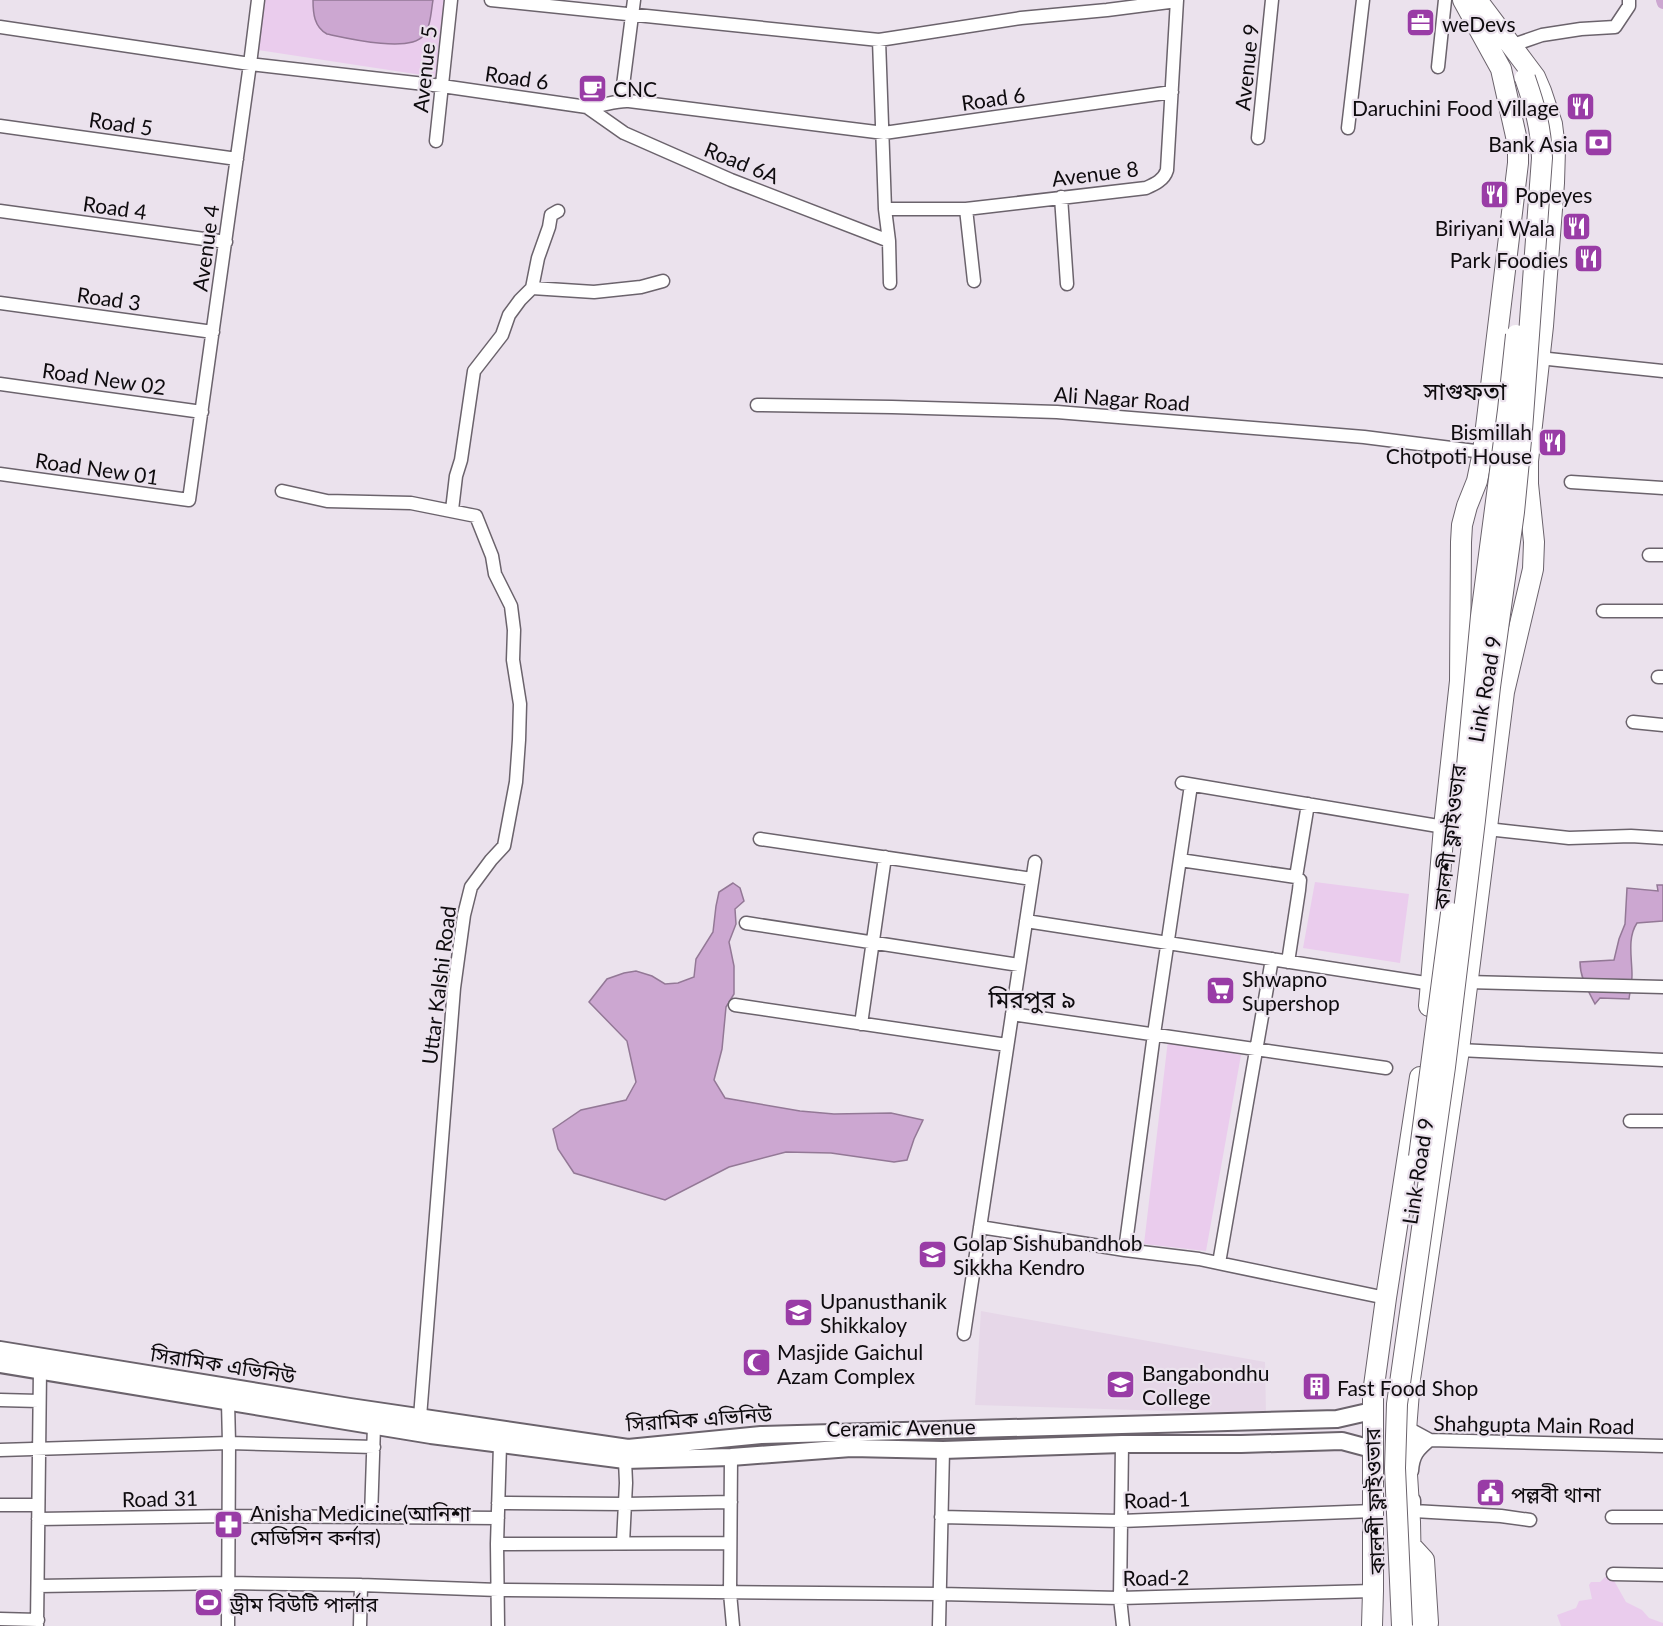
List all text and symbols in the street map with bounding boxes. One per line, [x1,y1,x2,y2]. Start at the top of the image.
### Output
office icon: weDevs [1405,7,1437,39]
place label: weDevs [1442,11,1516,36]
street label: Avenue 9 [1229,22,1263,112]
street label: Avenue 5 [407,24,441,114]
street label: Road 6 [484,60,550,94]
cafe icon: CNC [576,72,608,104]
place label: CNC [613,76,657,101]
street label: Road 6 [960,81,1026,115]
restaurant icon: Daruchini Food Village [1564,91,1596,123]
place label: Daruchini Food Village [1352,95,1559,120]
street label: Road 5 [88,106,154,140]
bank icon: Bank Asia [1583,127,1615,159]
place label: Bank Asia [1488,131,1578,156]
street label: Road 6A [701,136,784,189]
street label: Avenue 8 [1050,155,1140,191]
restaurant icon: Popeyes [1478,178,1510,210]
place label: Popeyes [1515,182,1592,207]
street label: Road 4 [82,190,148,224]
street label: Avenue 4 [187,203,223,293]
restaurant icon: Biriyani Wala [1560,211,1592,243]
place label: Biriyani Wala [1435,215,1555,240]
restaurant icon: Park Foodies [1573,243,1605,275]
place label: Park Foodies [1450,247,1568,272]
street label: Road 3 [76,281,142,315]
street label: Road New 02 [41,357,167,399]
district label: সাগুফতা [1423,376,1507,405]
street label: Ali Nagar Road [1053,381,1191,415]
place label: Bismillah Chotpoti House [1386,419,1532,468]
restaurant icon: Bismillah Chotpoti House [1537,427,1569,459]
street label: Road New 01 [34,447,160,489]
street label: Link Road 9 [1462,634,1506,744]
street label: কালশী ফ্লাইওভার [1428,763,1471,912]
street label: Uttar Kalshi Road [416,904,460,1066]
place label: Shwapno Supershop [1242,966,1340,1015]
supermarket icon: Shwapno Supershop [1205,974,1237,1006]
district label: মিরপুর ৯ [987,984,1076,1014]
street label: Link Road 9 [1396,1116,1438,1226]
place label: Golap Sishubandhob Sikkha Kendro [953,1230,1143,1279]
school or university icon: Golap Sishubandhob Sikkha Kendro [916,1238,948,1270]
place label: Upanusthanik Shikkaloy [820,1288,947,1337]
school or university icon: Upanusthanik Shikkaloy [783,1296,815,1328]
place label: Masjide Gaichul Azam Complex [777,1339,923,1388]
street label: সিরামিক এভিনিউ [148,1340,298,1388]
mosque icon: Masjide Gaichul Azam Complex [740,1347,772,1379]
place label: Bangabondhu College [1142,1360,1270,1409]
school or university icon: Bangabondhu College [1105,1368,1137,1400]
building icon: Fast Food Shop [1300,1371,1332,1403]
place label: Fast Food Shop [1337,1375,1478,1400]
street label: সিরামিক এভিনিউ [624,1400,774,1436]
street label: Shahgupta Main Road [1433,1410,1635,1438]
street label: Ceramic Avenue [826,1413,976,1441]
street label: কালশী ফ্লাইওভার [1359,1427,1389,1575]
public building icon: পল্লবী থানা [1474,1477,1506,1509]
place label: পল্লবী থানা [1511,1481,1601,1506]
street label: Road 31 [122,1485,198,1511]
street label: Road-1 [1123,1485,1191,1513]
place label: Anisha Medicine(আনিশা মেডিসিন কর্নার) [250,1500,471,1549]
pharmacy icon: Anisha Medicine(আনিশা মেডিসিন কর্নার) [213,1508,245,1540]
street label: Road-2 [1123,1564,1189,1590]
sports icon: ড্রীম বিউটি পার্লার [193,1587,225,1619]
place label: ড্রীম বিউটি পার্লার [229,1591,378,1616]

